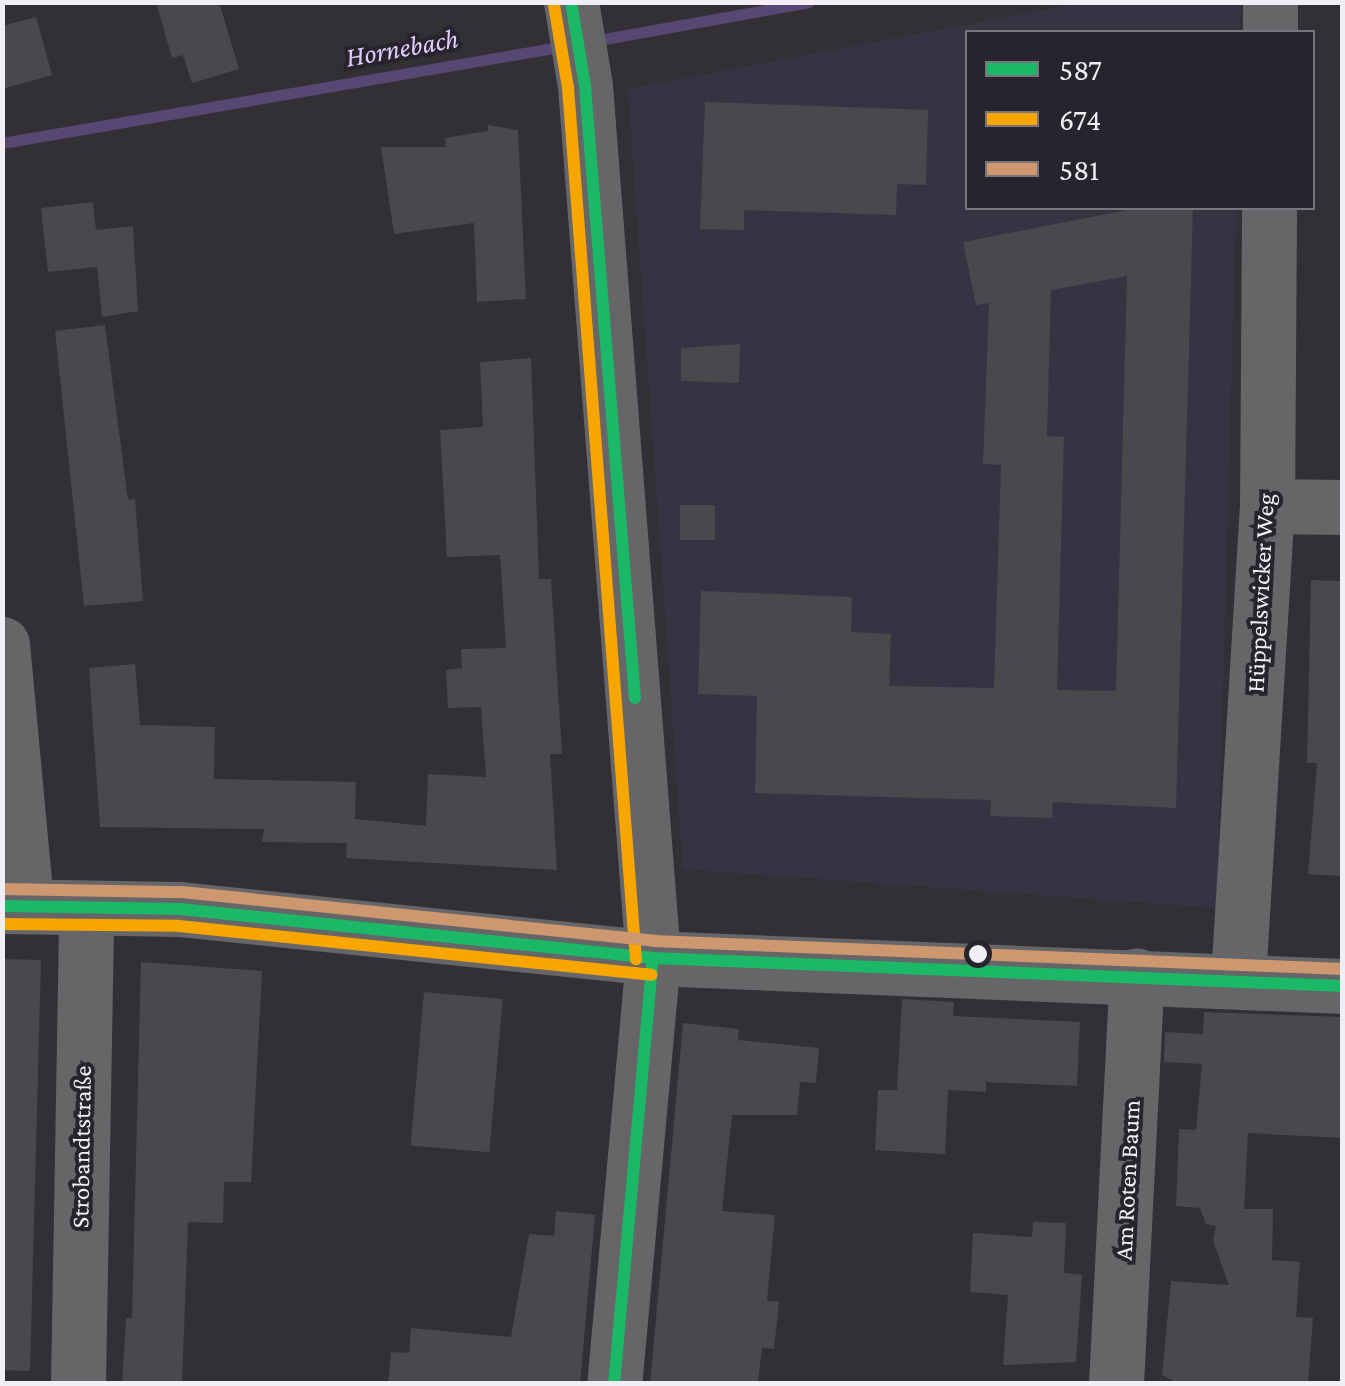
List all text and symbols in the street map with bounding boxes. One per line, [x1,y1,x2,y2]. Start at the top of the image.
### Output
water label: Hornebach [343,22,461,74]
legend [965,30,1315,210]
text: 587 [1059,53,1102,86]
text: 674 [1059,103,1101,136]
text: 581 [1059,153,1099,186]
street label: Hüppelswicker Weg [1241,493,1281,693]
unlabelled marker [968,944,988,964]
street label: Strobandtstraße [66,1065,98,1229]
street label: Am Roten Baum [1109,1099,1147,1261]

